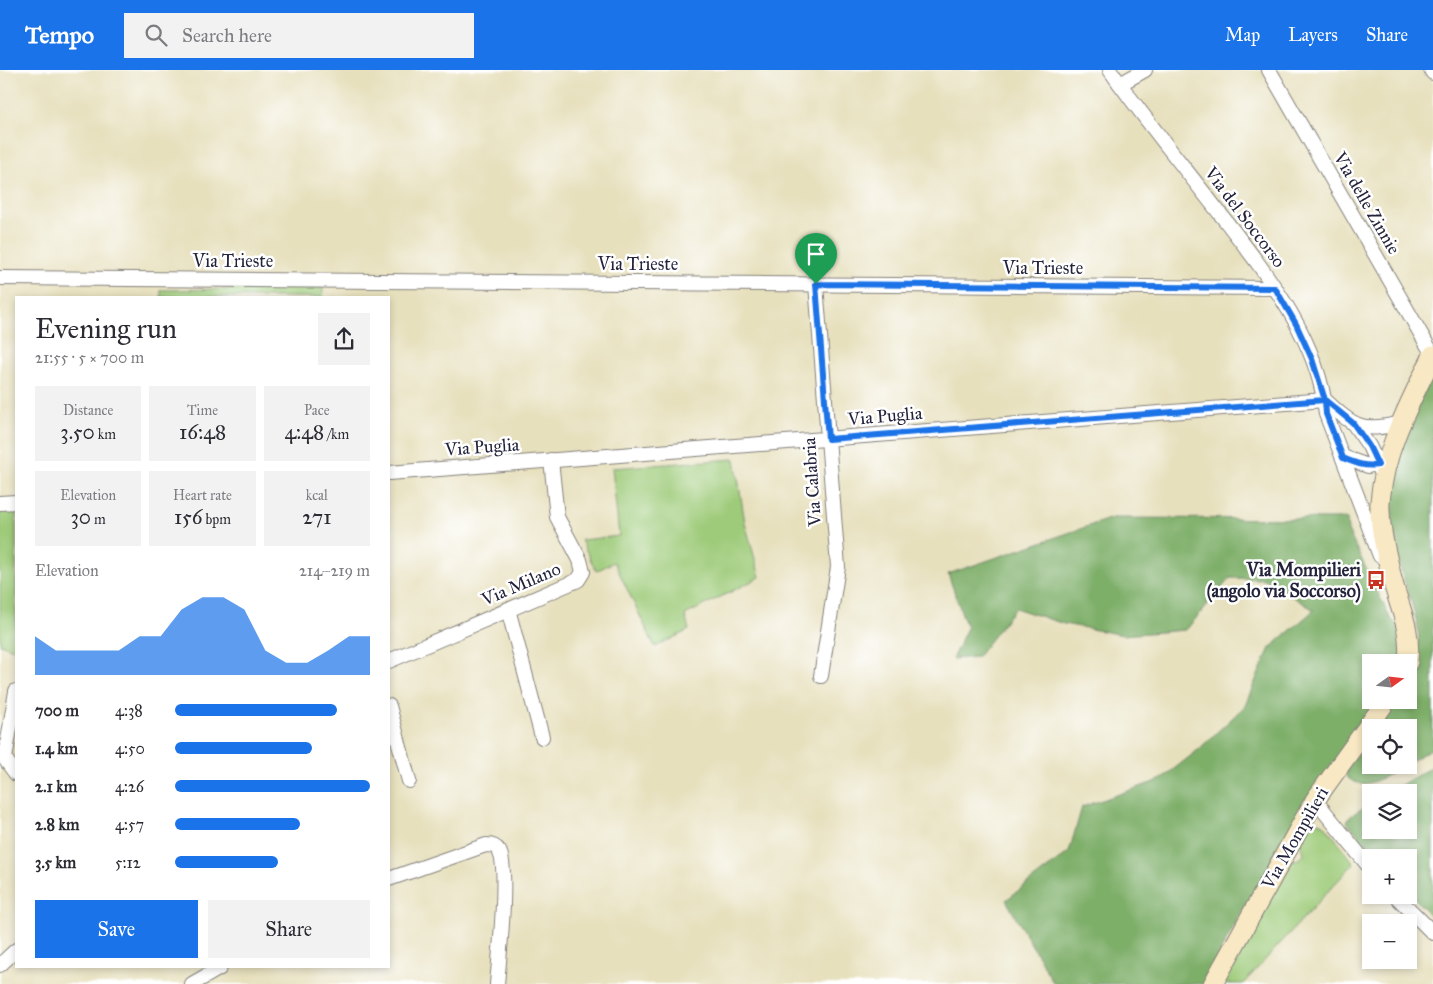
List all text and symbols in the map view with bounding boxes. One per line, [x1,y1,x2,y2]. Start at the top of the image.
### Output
search box [124,13,474,58]
text: Tempo [25,20,94,50]
icon: search [142,21,170,49]
text: Search here [182,24,272,47]
text: Map [1225,24,1260,46]
text: Layers [1288,24,1338,46]
text: Share [1366,24,1408,46]
street label: Via delle Zinnie [1328,147,1405,258]
street label: Via del Soccorso [1199,161,1290,272]
pin [795,233,837,284]
icon: arrive [802,240,830,268]
street label: Via Trieste [192,250,273,272]
street label: Via Trieste [597,253,678,275]
street label: Via Trieste [1002,257,1083,279]
text: Evening run [35,311,177,346]
button: share [318,313,370,365]
text: 21:55 · 5 × 700 m [35,348,144,367]
text: Distance [63,402,113,419]
text: Time [187,402,218,419]
text: Pace [304,402,330,419]
street label: Via Puglia [846,402,924,431]
text: 3.50 [60,419,95,445]
text: 16:48 [179,419,226,445]
text: 4:48 [284,419,324,445]
text: km [95,426,116,443]
text: /km [324,426,349,443]
street label: Via Puglia [443,433,520,462]
street label: Via Calabria [798,436,826,528]
text: Elevation [60,487,116,504]
text: Heart rate [173,487,232,504]
text: kcal [306,487,328,504]
text: 30 [70,504,91,530]
text: 156 [174,504,203,530]
text: 271 [302,504,331,530]
text: m [91,511,106,528]
text: bpm [203,511,231,528]
street label: Via Milano [477,557,564,611]
place label: Via Mompilieri (angolo via Soccorso) [1207,559,1362,603]
text: Elevation [35,561,99,580]
text: 214–219 m [299,561,370,580]
bus stop icon: Via Mompilieri (angolo via Soccorso) [1365,569,1387,591]
north arrow [1362,654,1418,709]
map controls [1362,654,1417,969]
text: 700 m [35,701,79,720]
text: 4:38 [115,701,143,720]
button: locate [1362,719,1417,774]
text: 1.4 km [35,739,78,758]
text: 4:50 [115,739,145,758]
text: 2.1 km [35,777,77,796]
text: 4:26 [115,777,144,796]
street label: Via Mompilieri [1256,783,1333,894]
button: layers [1362,784,1417,839]
text: 2.8 km [35,815,79,834]
text: 4:57 [115,815,144,834]
button: + [1362,849,1417,904]
text: 3.5 km [35,853,76,872]
text: 5:12 [115,853,141,872]
button: Save [35,900,198,958]
button: Share [208,900,370,958]
button: − [1362,914,1417,969]

